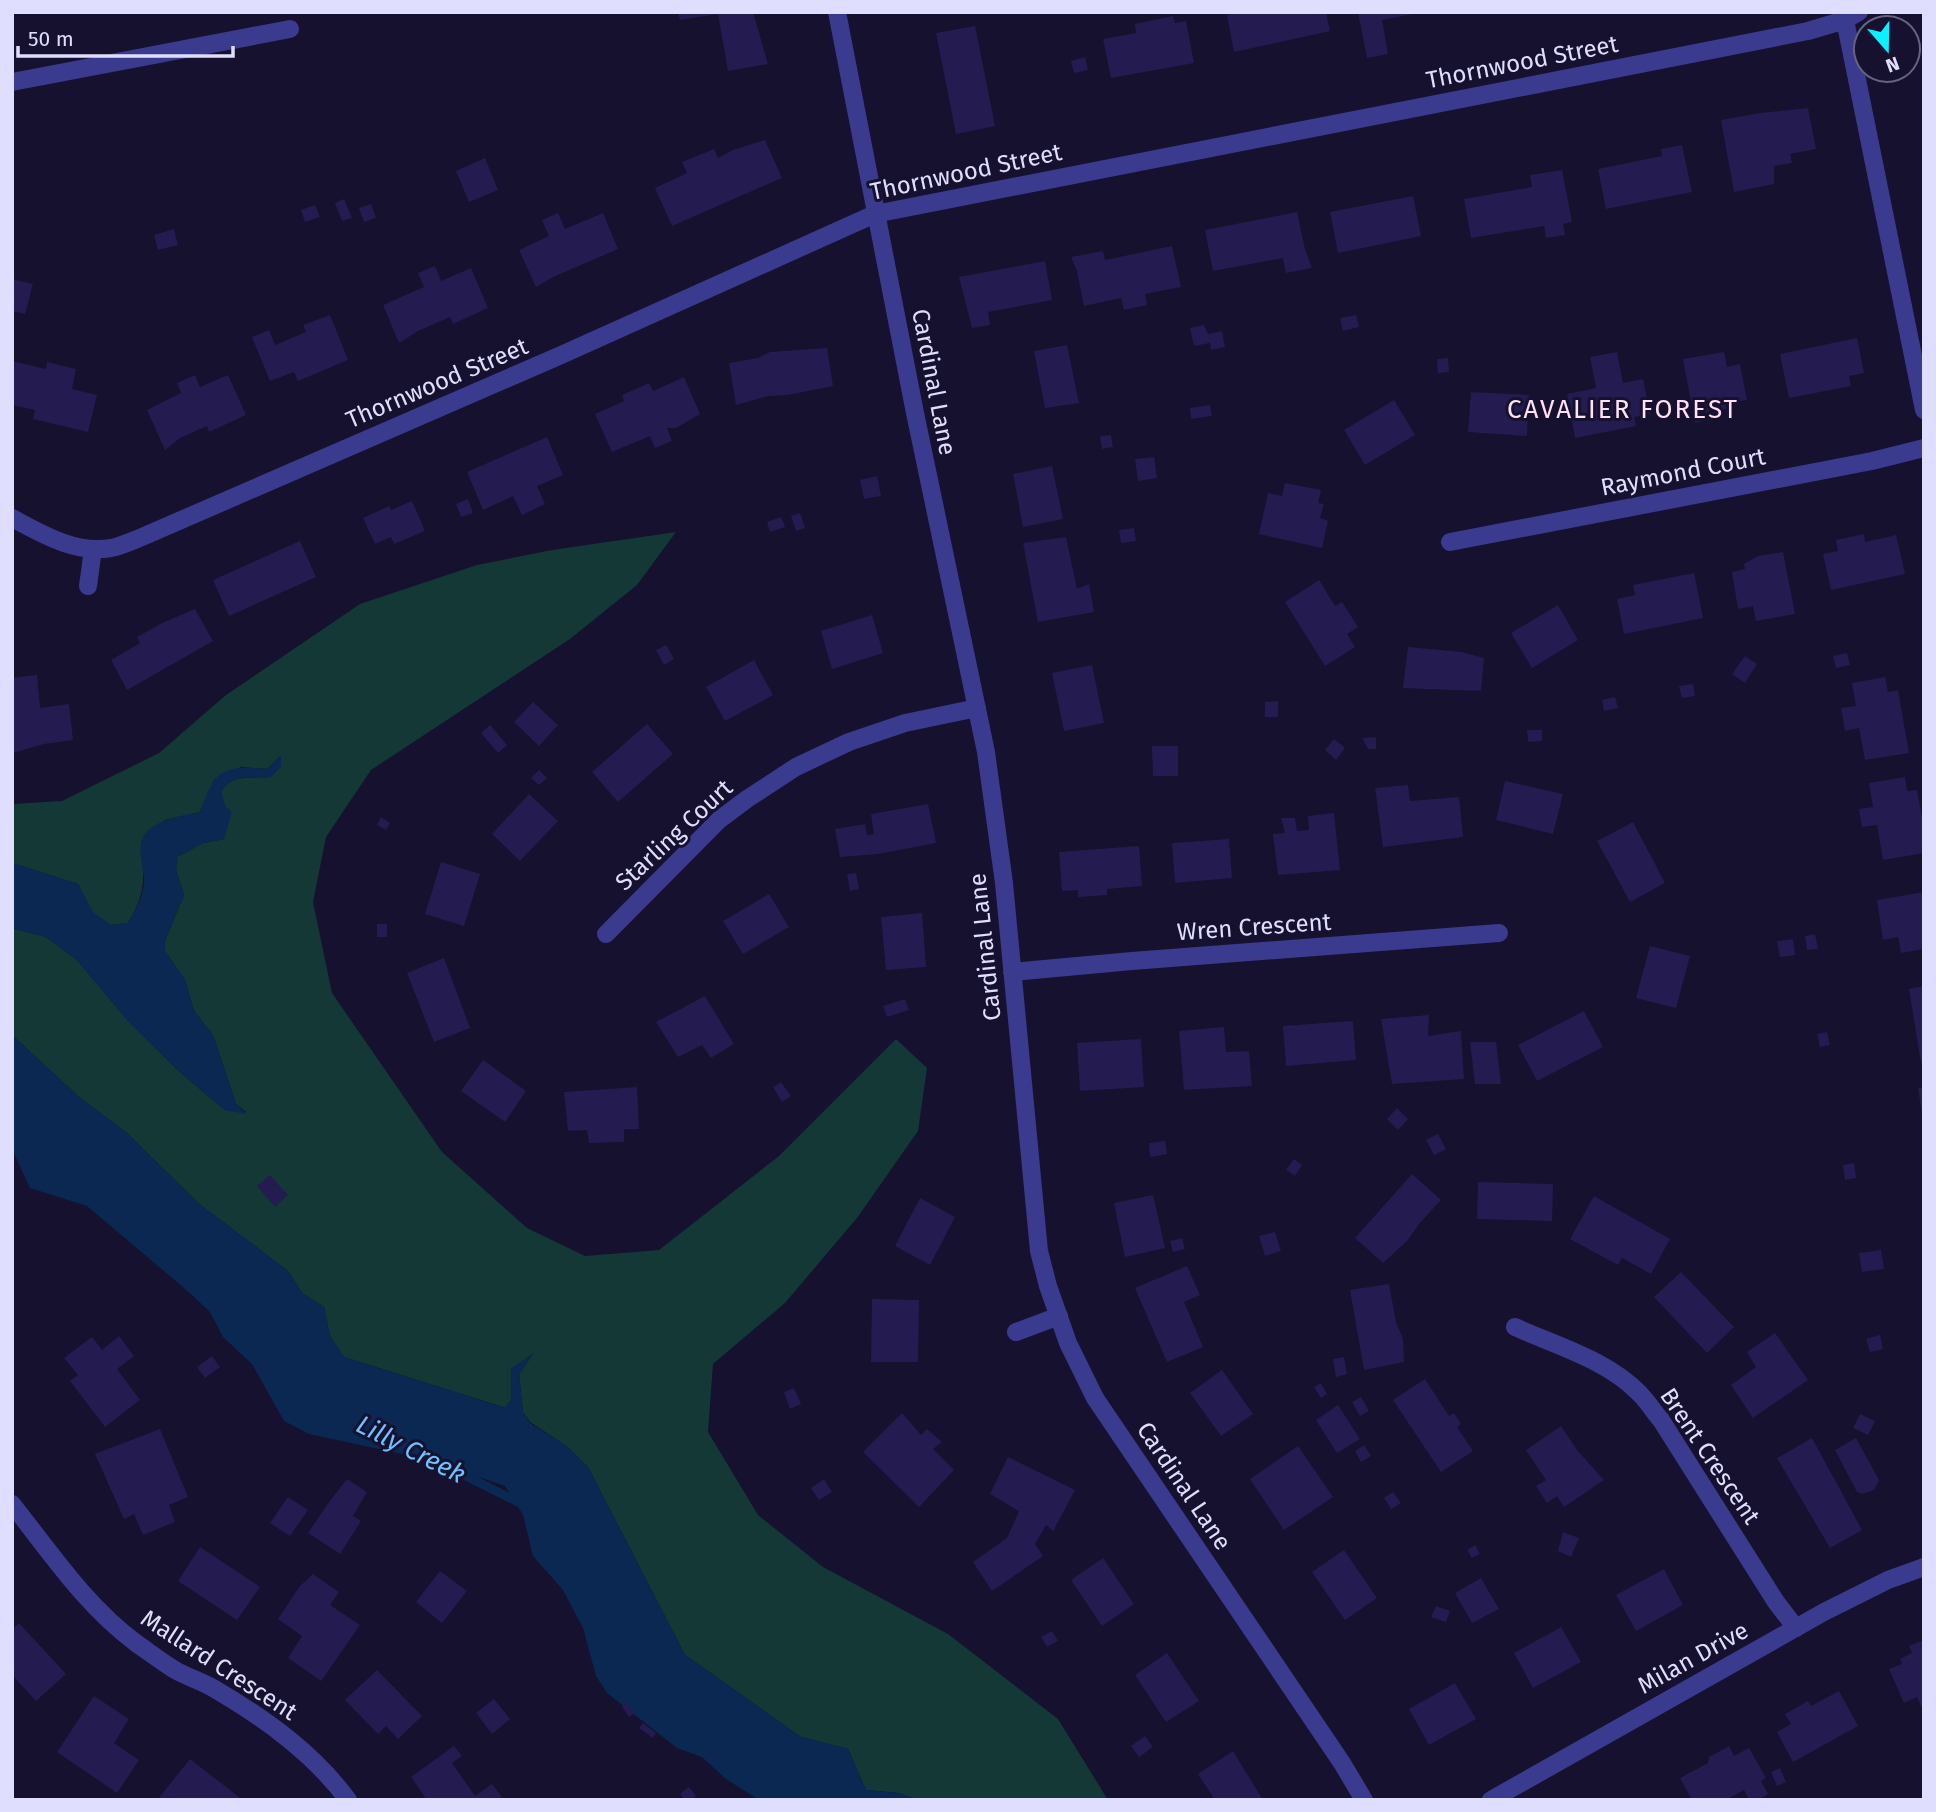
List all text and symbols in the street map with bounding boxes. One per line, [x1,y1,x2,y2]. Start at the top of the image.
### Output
scale bar [18,14,233,58]
north arrow [1852,14,1922,84]
text: 50 m [28,26,74,52]
street label: Thornwood Street [1424,30,1621,94]
text: N [1883,52,1903,77]
street label: Thornwood Street [868,138,1065,206]
street label: Cardinal Lane [906,307,962,457]
street label: Thornwood Street [342,332,532,434]
district label: CAVALIER FOREST [1507,394,1739,425]
street label: Raymond Court [1598,442,1768,502]
street label: Starling Court [610,774,738,896]
street label: Cardinal Lane [963,872,1007,1022]
street label: Wren Crescent [1176,908,1332,946]
street label: Brent Crescent [1654,1383,1766,1530]
water label: Lilly Creek [351,1409,470,1490]
street label: Cardinal Lane [1131,1417,1237,1555]
street label: Mallard Crescent [136,1604,303,1726]
street label: Milan Drive [1633,1616,1753,1700]

